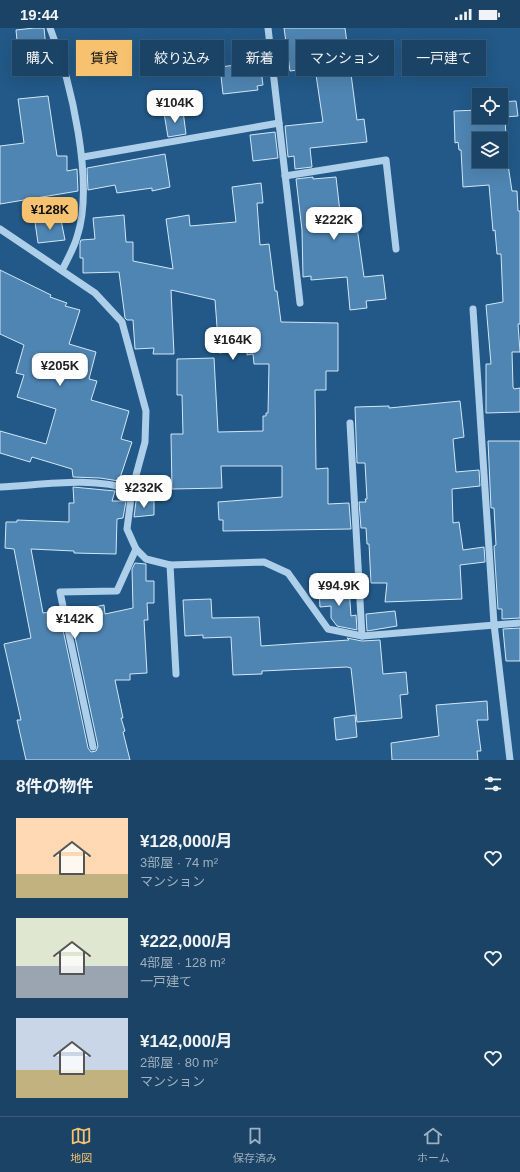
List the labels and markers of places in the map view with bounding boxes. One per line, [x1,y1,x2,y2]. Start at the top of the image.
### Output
pin: ¥104K [147,90,203,124]
pin: ¥128K [22,197,78,231]
pin: ¥222K [306,207,362,241]
pin: ¥164K [205,327,261,361]
pin: ¥205K [32,353,88,387]
pin: ¥232K [116,475,172,509]
pin: ¥94.9K [306,573,372,607]
pin: ¥142K [47,606,103,640]

